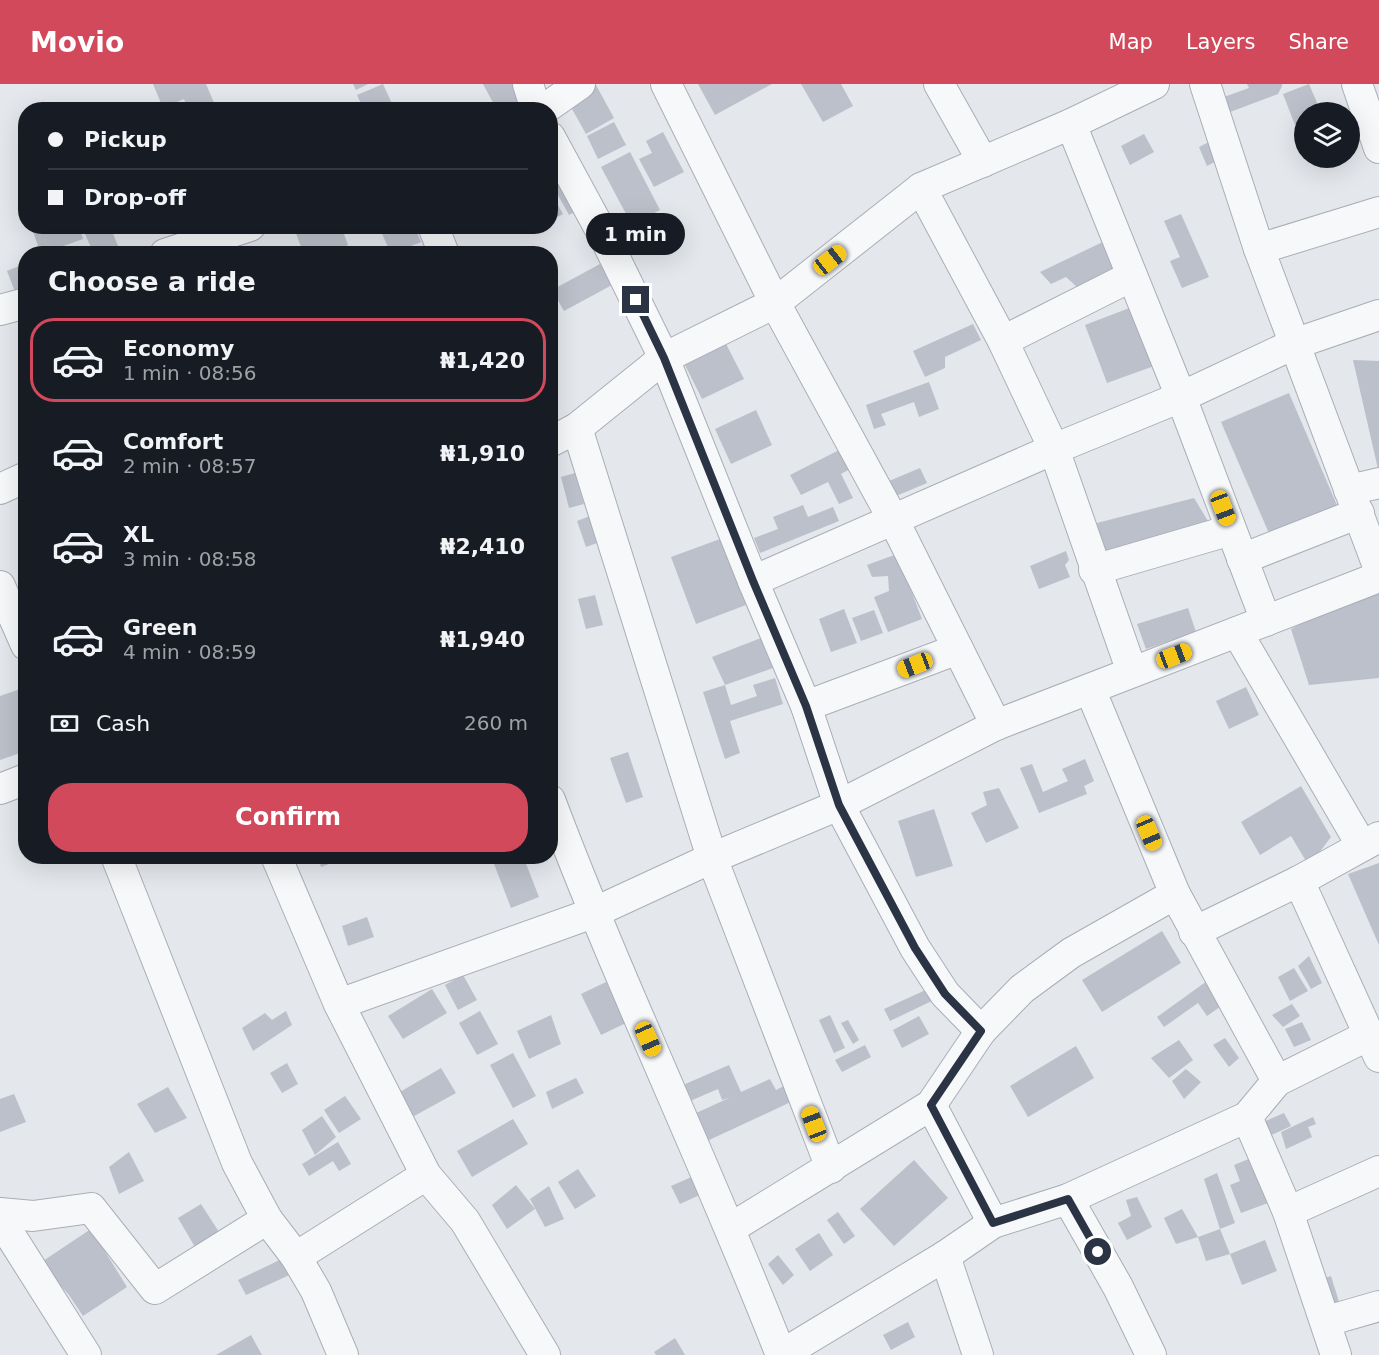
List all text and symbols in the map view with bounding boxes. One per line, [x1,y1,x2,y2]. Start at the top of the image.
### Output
text: Movio [30,26,124,59]
text: Map [1109,30,1153,54]
text: Layers [1186,30,1255,54]
text: Share [1288,30,1349,54]
map controls [1294,102,1360,168]
button: layers [1294,102,1360,168]
text: Pickup [84,127,167,152]
text: Drop-off [84,185,186,210]
callout: 1 min [586,213,686,255]
text: 1 min [604,222,667,246]
car [810,242,850,278]
text: Choose a ride [48,266,256,297]
route end [622,286,649,313]
icon: car [51,333,105,387]
text: Economy [123,336,234,361]
text: ₦1,420 [440,348,525,373]
text: 1 min · 08:56 [123,361,257,385]
icon: car [51,426,105,480]
text: Comfort [123,429,223,454]
text: ₦1,910 [440,441,525,466]
text: 2 min · 08:57 [123,454,257,478]
car [1208,488,1238,528]
icon: car [51,519,105,573]
text: XL [123,522,154,547]
text: ₦2,410 [440,534,525,559]
text: 3 min · 08:58 [123,547,257,571]
icon: car [51,612,105,666]
text: Green [123,615,197,640]
text: ₦1,940 [440,627,525,652]
text: 4 min · 08:59 [123,640,257,664]
car [1154,641,1194,671]
car [895,650,935,680]
icon: cash [48,707,81,740]
text: Cash [96,711,150,736]
text: 260 m [464,711,528,735]
button: Confirm [48,783,528,852]
car [1134,813,1164,853]
car [632,1019,664,1059]
car [799,1104,829,1144]
route start [1084,1238,1111,1265]

